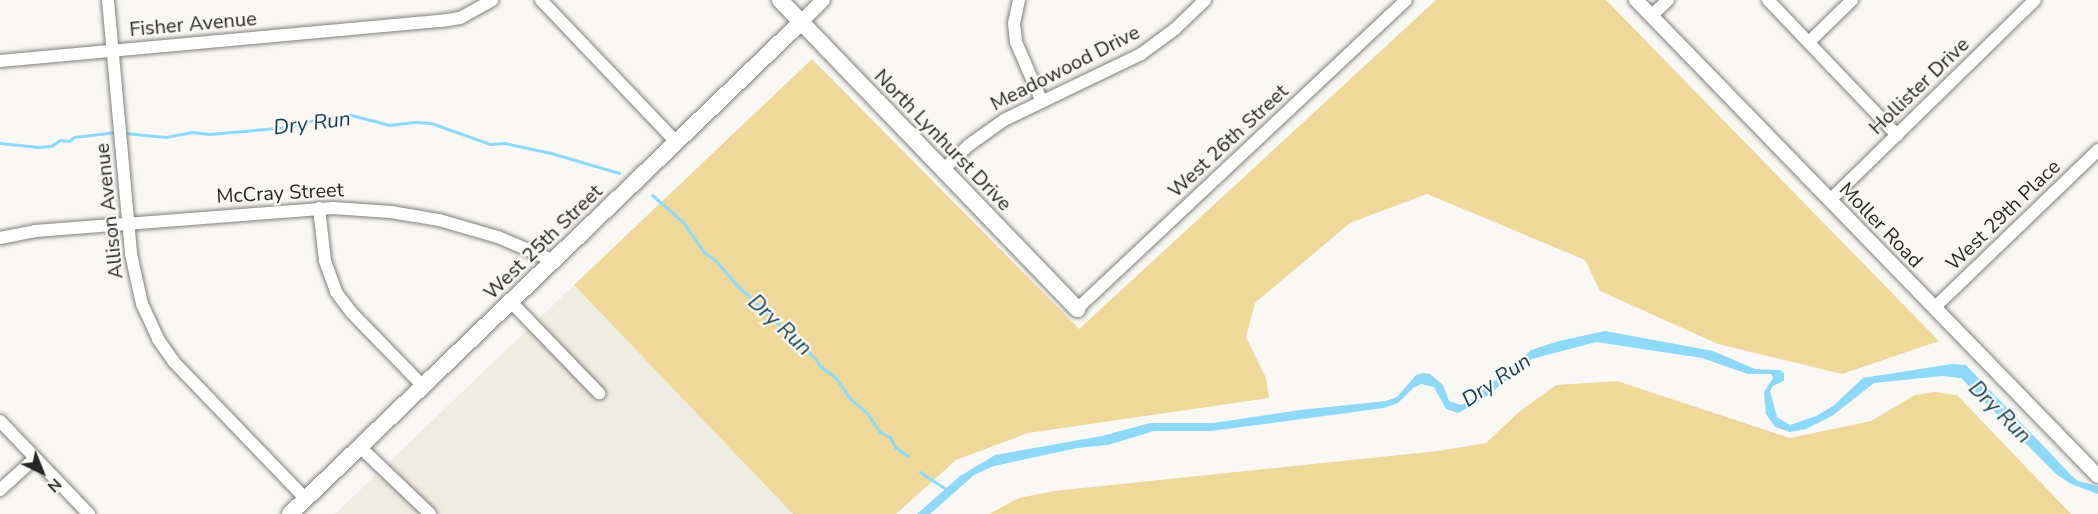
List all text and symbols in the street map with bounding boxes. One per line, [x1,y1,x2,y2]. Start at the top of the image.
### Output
street label: Fisher Avenue [128,6,258,42]
street label: Meadowood Drive [986,20,1144,116]
street label: Hollister Drive [1864,32,1974,140]
street label: North Lynhurst Drive [869,64,1017,216]
street label: West 26th Street [1163,79,1293,203]
water label: Dry Run [272,106,352,140]
street label: Allison Avenue [90,142,128,280]
street label: West 29th Place [1941,154,2065,276]
street label: Moller Road [1834,177,1928,273]
street label: McCray Street [216,178,344,208]
street label: West 25th Street [479,179,607,305]
water label: Dry Run [743,289,817,361]
water label: Dry Run [1457,348,1535,412]
water label: Dry Run [1964,376,2036,448]
north arrow [12,442,72,502]
text: N [42,473,66,497]

